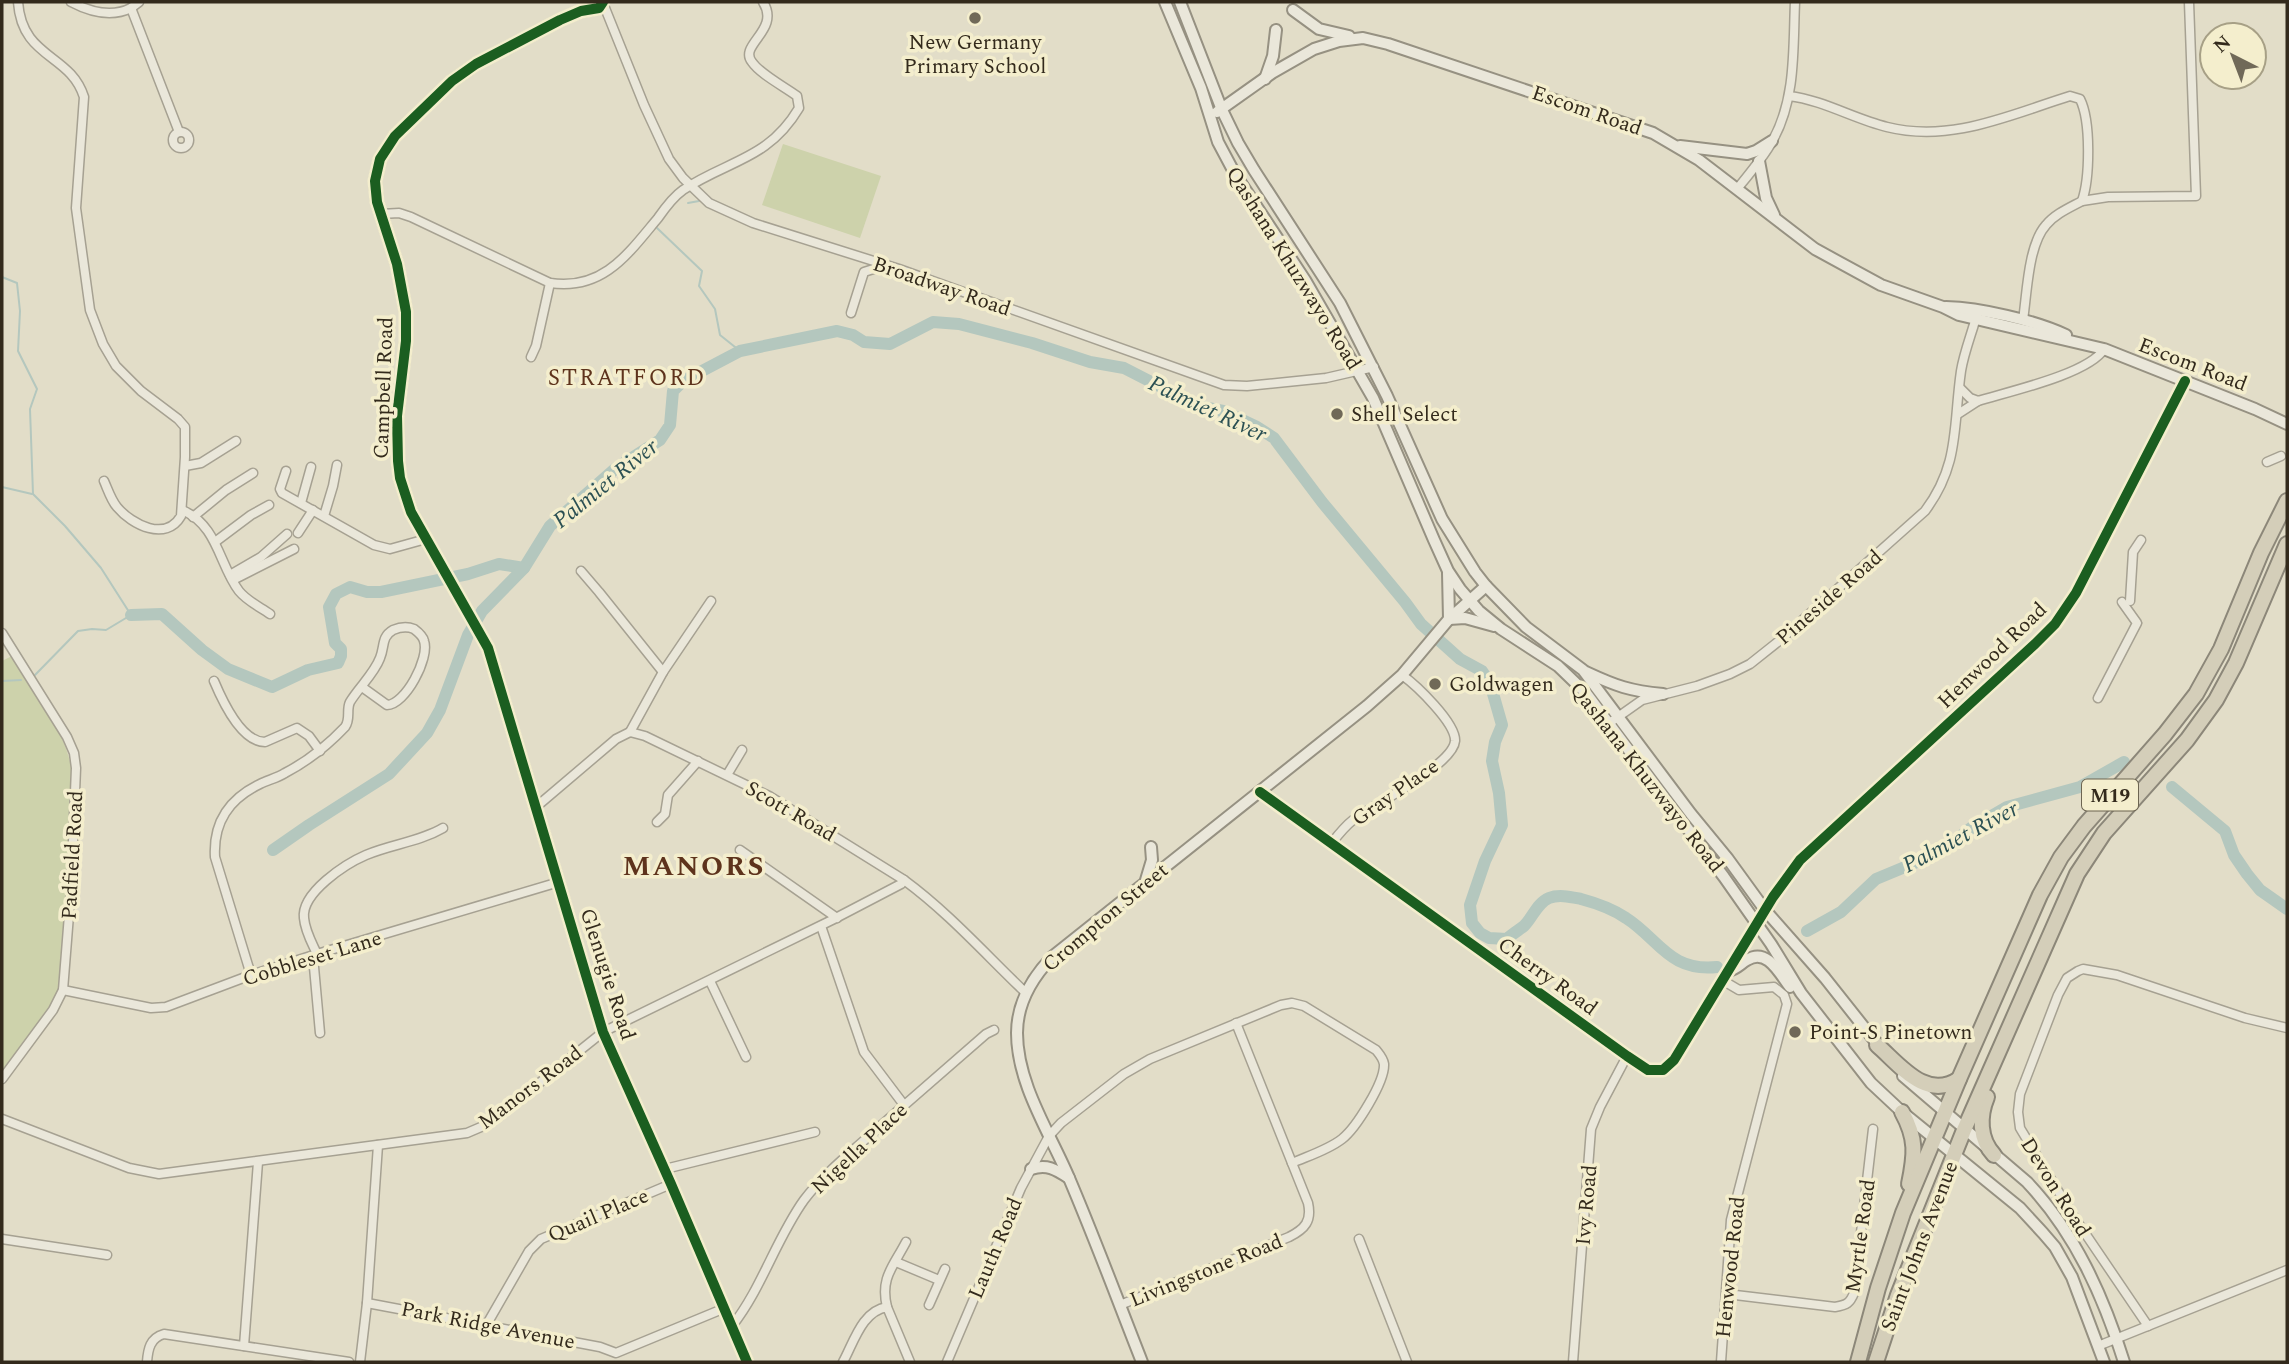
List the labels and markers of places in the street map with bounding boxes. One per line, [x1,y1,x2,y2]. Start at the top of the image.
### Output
marker: New Germany Primary School [967,10,983,26]
place label: New Germany Primary School [904,27,1046,83]
place label: Shell Select [1351,399,1458,431]
marker: Shell Select [1329,406,1345,422]
place label: Goldwagen [1449,669,1554,701]
marker: Goldwagen [1427,676,1443,692]
place label: Point-S Pinetown [1809,1017,1973,1049]
marker: Point-S Pinetown [1787,1024,1803,1040]

